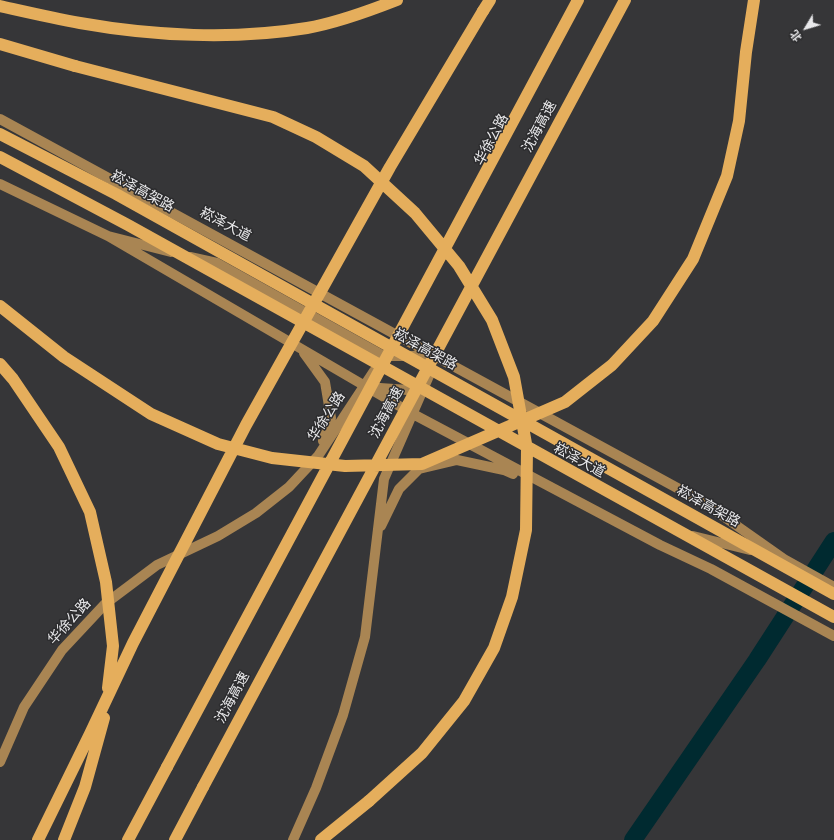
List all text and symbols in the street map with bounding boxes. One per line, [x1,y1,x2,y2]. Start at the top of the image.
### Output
north arrow [786,8,826,48]
text: 北 [788,27,805,44]
street label: 沈海高速 [519,98,561,156]
street label: 华徐公路 [471,111,513,169]
street label: 崧泽高架路 [107,168,177,216]
street label: 崧泽大道 [196,204,254,246]
street label: 崧泽高架路 [390,326,460,374]
street label: 沈海高速 [366,384,408,442]
street label: 华徐公路 [305,389,349,445]
street label: 崧泽大道 [550,440,608,482]
street label: 崧泽高架路 [673,483,743,531]
street label: 华徐公路 [45,596,95,648]
street label: 沈海高速 [212,669,254,727]

